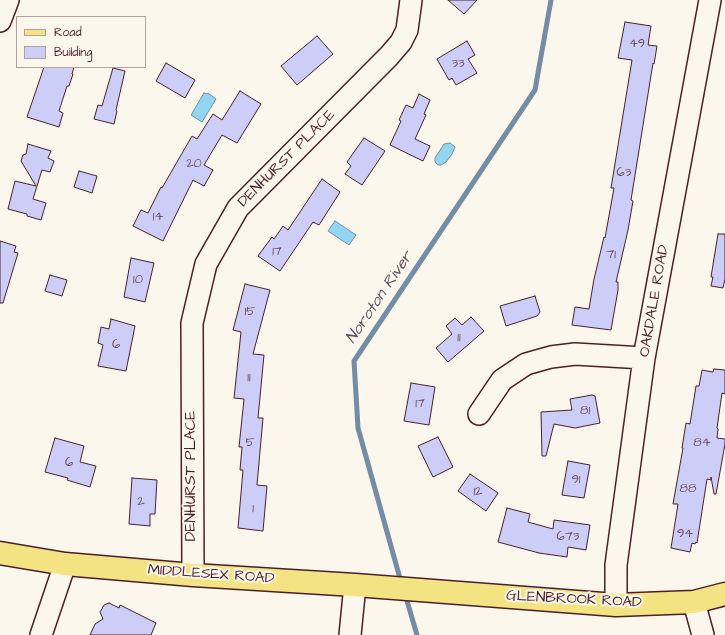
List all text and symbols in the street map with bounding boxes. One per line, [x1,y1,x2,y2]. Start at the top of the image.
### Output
legend [16,16,146,68]
text: Road [54,24,82,41]
house number: 49 [629,36,645,52]
text: Building [54,44,92,61]
house number: 33 [451,56,465,72]
street label: DENHURST PLACE [235,107,339,211]
house number: 20 [186,156,202,172]
house number: 63 [617,165,631,181]
house number: 14 [153,209,163,225]
house number: 17 [272,244,282,260]
street label: OAKDALE ROAD [636,244,674,358]
house number: 71 [606,247,616,263]
water label: Noroton River [342,249,418,347]
house number: 10 [133,272,143,288]
house number: 15 [245,304,255,320]
house number: 11 [457,330,461,346]
house number: 6 [112,337,120,353]
house number: 11 [247,370,251,386]
house number: 17 [415,396,425,412]
house number: 81 [580,403,590,419]
street label: DENHURST PLACE [183,411,201,541]
house number: 5 [245,435,255,451]
house number: 84 [693,435,711,451]
house number: 6 [65,455,73,471]
house number: 91 [571,472,581,488]
house number: 88 [680,481,696,497]
house number: 12 [473,484,483,500]
house number: 2 [137,494,145,510]
house number: 1 [252,501,254,517]
house number: 94 [677,526,693,542]
house number: 673 [557,529,579,545]
street label: MIDDLESEX ROAD [147,562,275,588]
street label: GLENBROOK ROAD [506,587,642,613]

